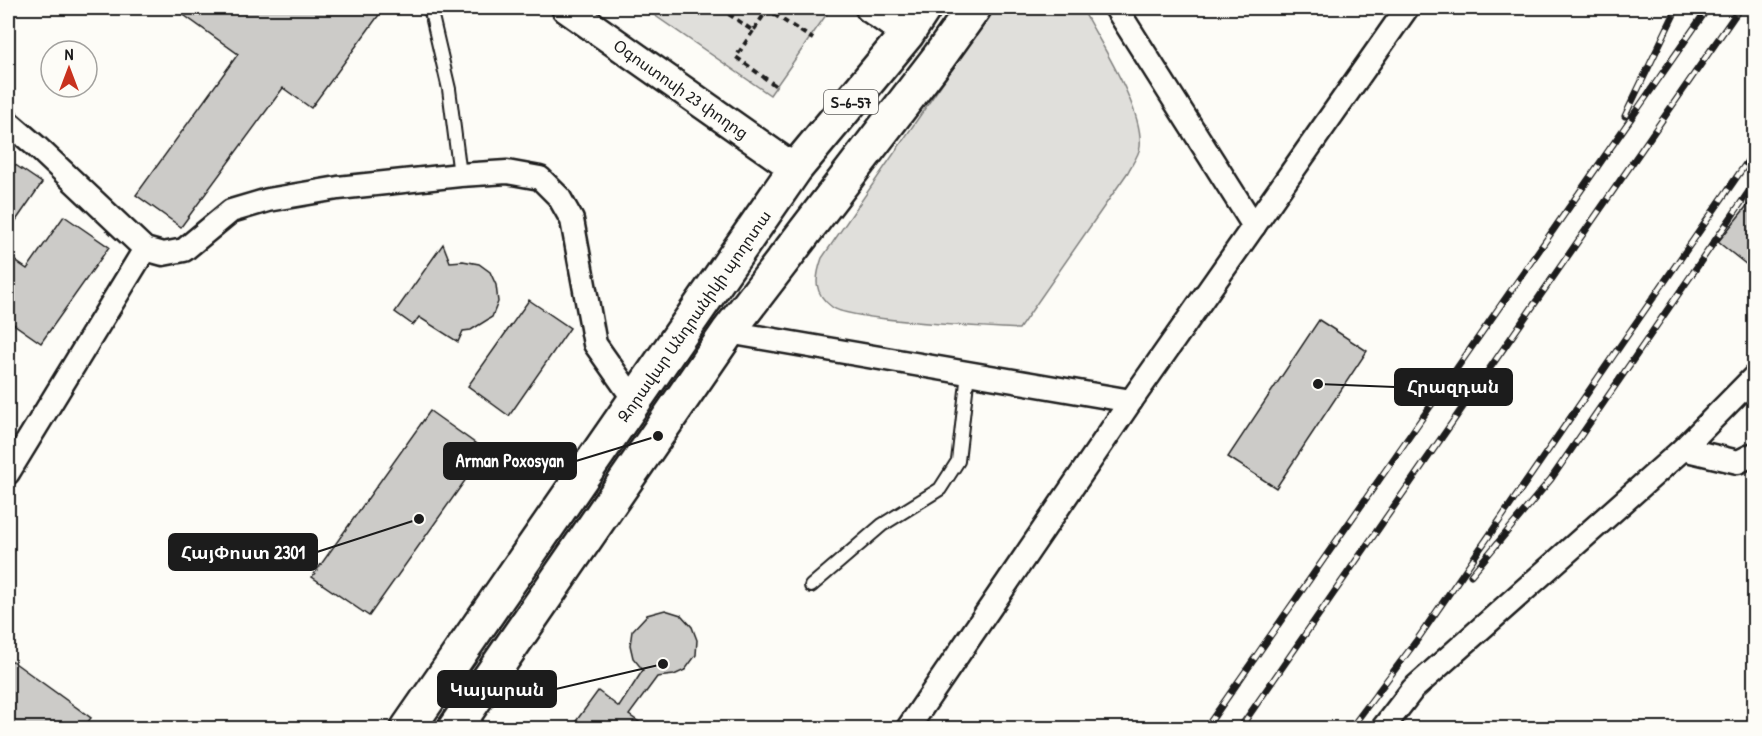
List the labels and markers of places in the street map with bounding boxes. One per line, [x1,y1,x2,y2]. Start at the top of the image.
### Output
callout: Հրազդան [1395,369,1512,405]
callout: Arman Poxosyan [444,443,576,479]
callout: ՀայՓոստ 2301 [169,534,317,570]
callout: Կայարան [438,671,556,707]

